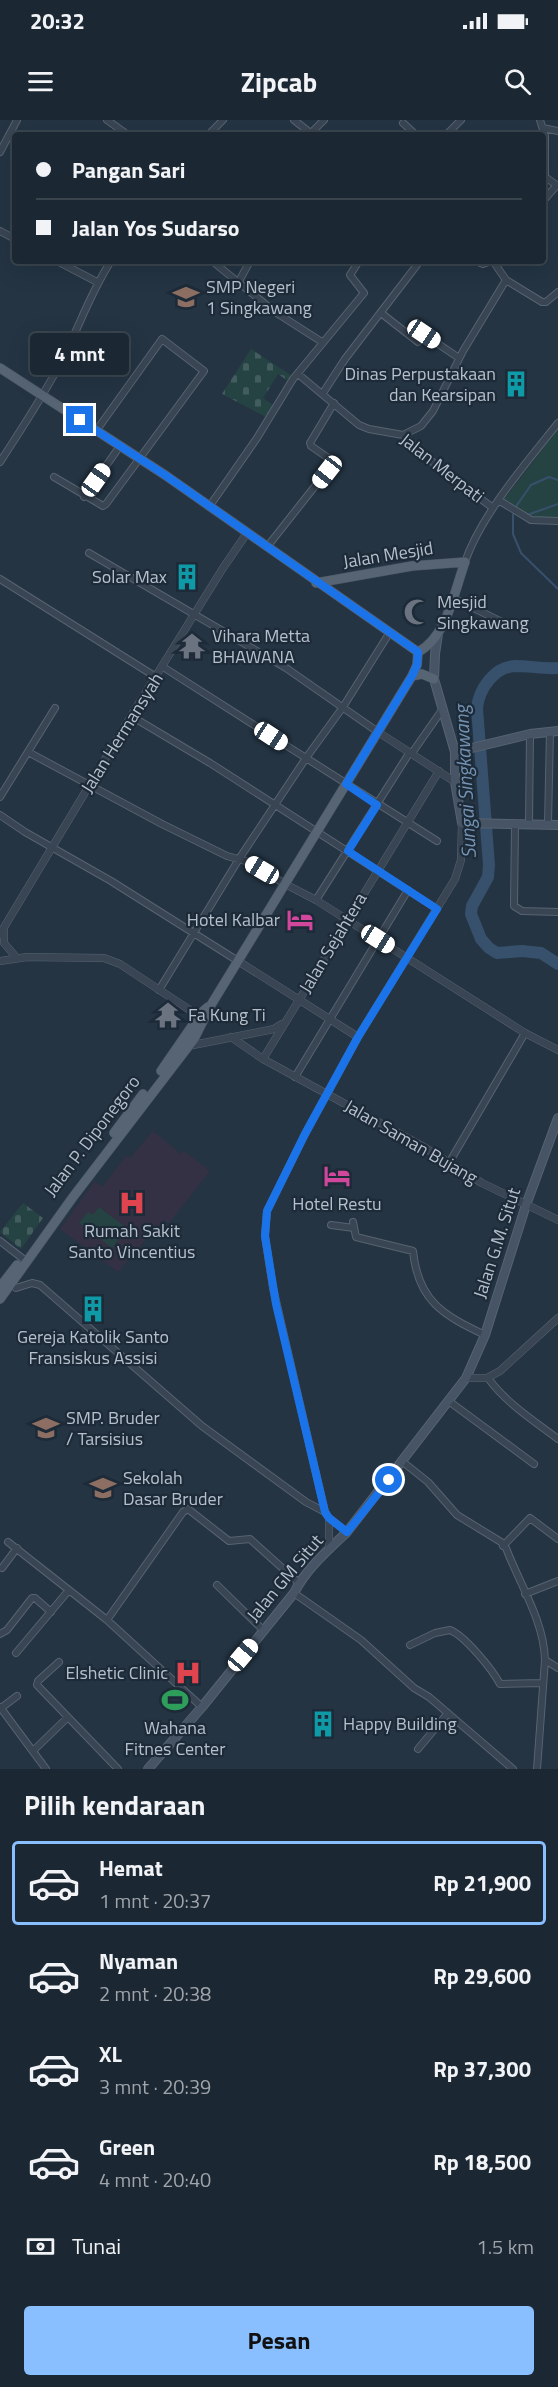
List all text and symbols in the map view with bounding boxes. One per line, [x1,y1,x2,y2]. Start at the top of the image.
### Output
text: 20:32 [30,4,85,38]
text: Zipcab [241,61,317,102]
icon: menu [24,65,57,98]
icon: search [501,65,534,98]
text: Pangan Sari [72,153,185,187]
text: Jalan Yos Sudarso [72,211,239,245]
place label: SMP Negeri 1 Singkawang [206,273,312,321]
school or university icon: SMP Negeri 1 Singkawang [171,282,201,312]
car [404,316,444,352]
callout: 4 mnt [31,333,130,375]
text: 4 mnt [54,338,105,369]
place label: Dinas Perpustakaan dan Kearsipan [344,360,496,408]
building icon: Dinas Perpustakaan dan Kearsipan [501,369,531,399]
route end [66,406,93,433]
street label: Jalan Merpati [395,426,490,509]
car [309,452,345,492]
car [78,460,114,500]
street label: Jalan Mesjid [341,534,435,575]
building icon: Solar Max [172,562,202,592]
place label: Solar Max [92,563,167,590]
place label: Mesjid Singkawang [437,588,529,636]
mosque icon: Mesjid Singkawang [402,597,432,627]
place label: Vihara Metta BHAWANA [212,622,310,670]
temple icon: Vihara Metta BHAWANA [177,631,207,661]
street label: Jalan Hermansyah [74,667,169,798]
water label: Sungai Singkawang [445,702,484,860]
car [251,719,291,753]
car [242,853,282,887]
street label: Jalan Sejahtera [292,887,373,998]
hotel icon: Hotel Kalbar [285,905,315,935]
place label: Hotel Kalbar [187,906,280,933]
car [358,922,398,956]
temple icon: Fa Kung Ti [153,1000,183,1030]
place label: Fa Kung Ti [188,1001,266,1028]
street label: Jalan P. Diponegoro [37,1069,146,1202]
street label: Jalan Saman Bujang [340,1092,483,1191]
hotel icon: Hotel Restu [322,1161,352,1191]
street label: Jalan G.M. Situt [466,1183,527,1302]
hospital icon: Rumah Sakit Santo Vincentius [117,1188,147,1218]
place label: Hotel Restu [292,1190,382,1217]
place label: Rumah Sakit Santo Vincentius [69,1217,195,1265]
building icon: Gereja Katolik Santo Fransiskus Assisi [78,1294,108,1324]
place label: Gereja Katolik Santo Fransiskus Assisi [17,1323,169,1371]
place label: SMP. Bruder / Tarsisius [66,1404,160,1452]
school or university icon: SMP. Bruder / Tarsisius [31,1413,61,1443]
place label: Sekolah Dasar Bruder [123,1464,223,1512]
route start [375,1466,402,1493]
school or university icon: Sekolah Dasar Bruder [88,1473,118,1503]
street label: Jalan GM Situt [240,1527,330,1627]
car [225,1635,261,1675]
hospital icon: Elshetic Clinic [173,1658,203,1688]
place label: Elshetic Clinic [65,1659,168,1686]
sports icon: Wahana Fitnes Center [160,1685,190,1715]
building icon: Happy Building [308,1709,338,1739]
place label: Happy Building [343,1710,457,1737]
place label: Wahana Fitnes Center [125,1714,225,1762]
text: Pilih kendaraan [24,1784,206,1825]
text: Hemat [99,1851,163,1885]
icon: car [27,1856,81,1910]
text: Rp 21,900 [433,1866,531,1900]
text: 1 mnt · 20:37 [99,1885,211,1916]
text: Nyaman [99,1944,178,1978]
icon: car [27,1949,81,2003]
text: Rp 29,600 [433,1959,531,1993]
text: 2 mnt · 20:38 [99,1978,211,2009]
text: XL [99,2037,122,2071]
icon: car [27,2042,81,2096]
text: Rp 37,300 [433,2052,531,2086]
text: 3 mnt · 20:39 [99,2071,211,2102]
text: Green [99,2130,155,2164]
icon: car [27,2135,81,2189]
text: Rp 18,500 [433,2145,531,2179]
text: 4 mnt · 20:40 [99,2164,211,2195]
text: Tunai [72,2229,121,2263]
icon: cash [24,2230,57,2263]
text: 1.5 km [477,2231,534,2262]
button: Pesan [24,2306,534,2375]

